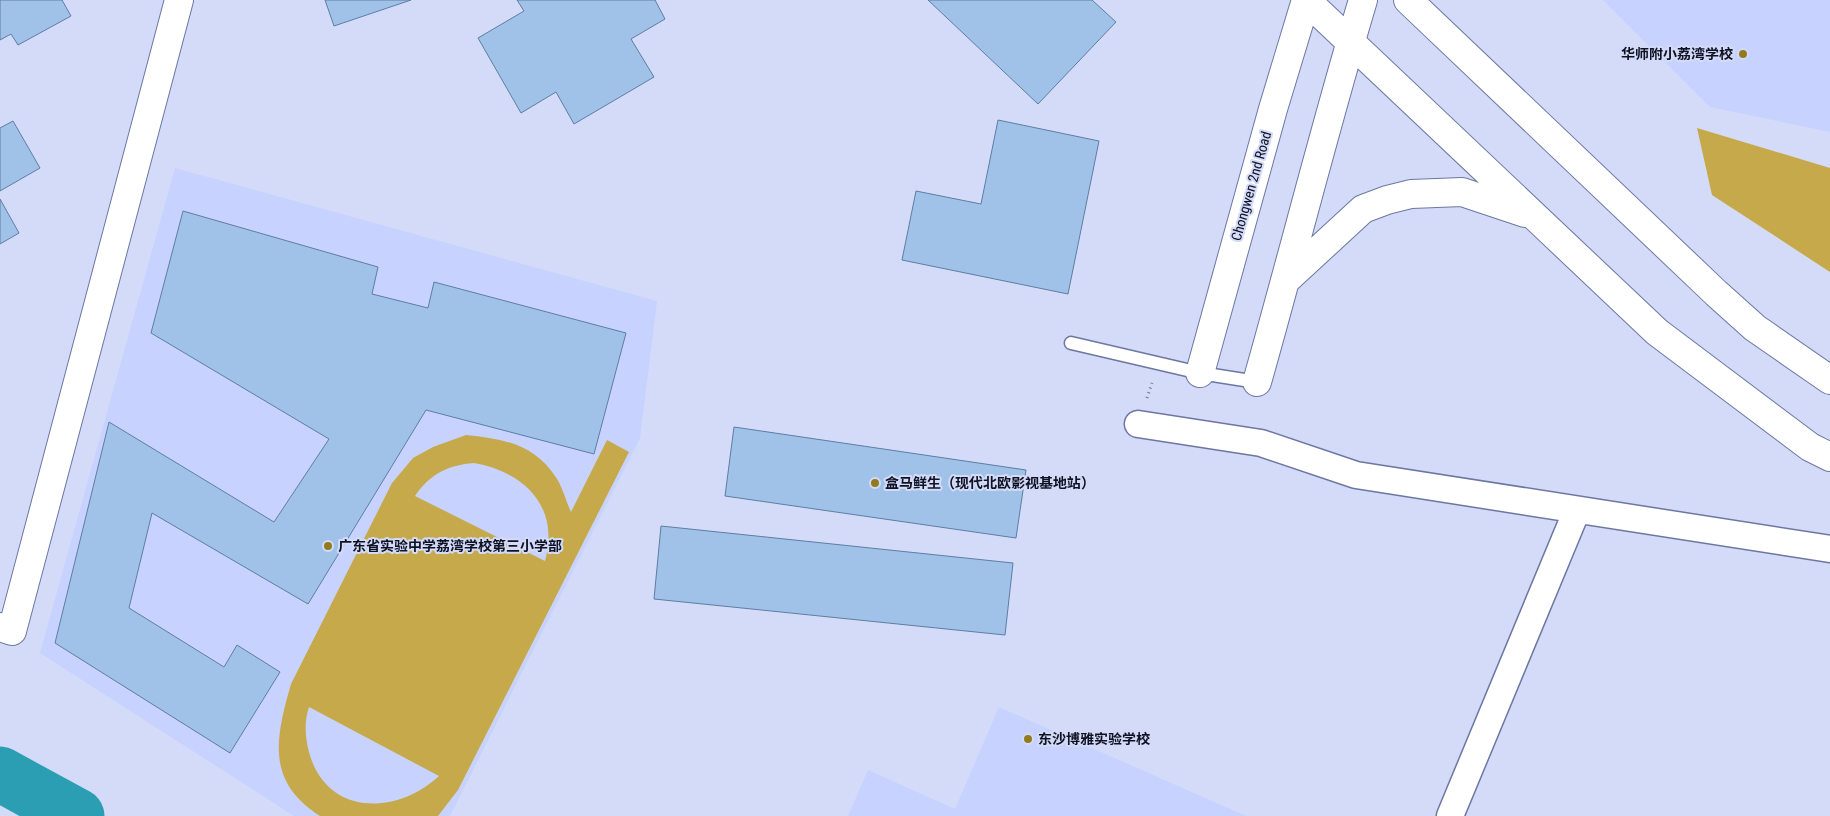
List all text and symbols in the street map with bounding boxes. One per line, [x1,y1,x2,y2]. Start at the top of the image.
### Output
place label: 华师附小荔湾学校 [1621,46,1733,62]
marker: 华师附小荔湾学校 [1737,48,1749,60]
street label: Chongwen 2nd Road [1228,129,1274,243]
place label: 盒马鲜生（现代北欧影视基地站） [885,475,1095,491]
marker: 盒马鲜生（现代北欧影视基地站） [869,477,881,489]
place label: 广东省实验中学荔湾学校第三小学部 [338,538,562,554]
marker: 广东省实验中学荔湾学校第三小学部 [322,540,334,552]
place label: 东沙博雅实验学校 [1038,731,1150,747]
marker: 东沙博雅实验学校 [1022,733,1034,745]

